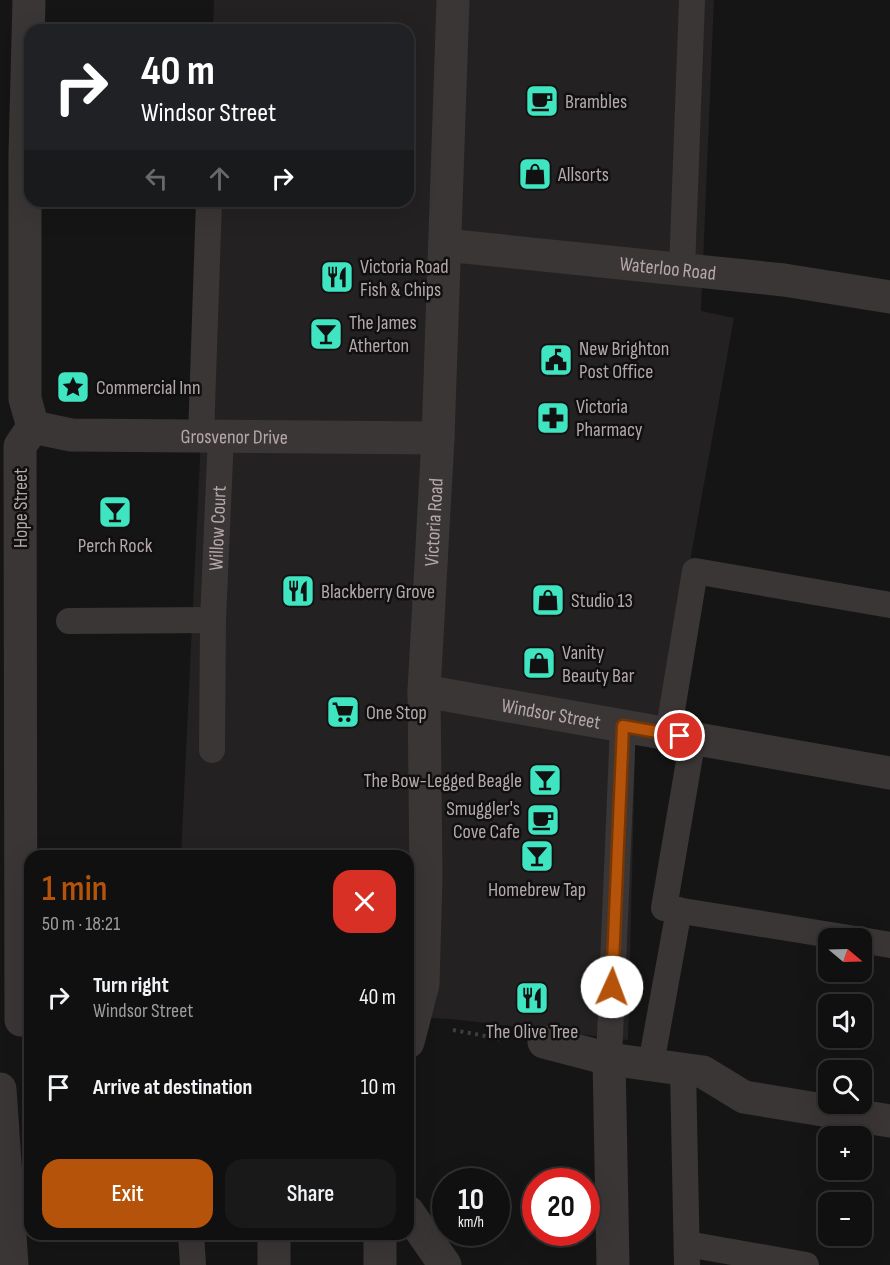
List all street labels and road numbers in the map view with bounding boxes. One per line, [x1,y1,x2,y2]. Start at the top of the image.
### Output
street label: Waterloo Road [618,252,717,286]
street label: Grosvenor Drive [180,425,288,450]
street label: Hope Street [9,468,33,548]
street label: Victoria Road [420,477,449,567]
street label: Willow Court [204,485,232,571]
street label: Windsor Street [499,694,602,735]

